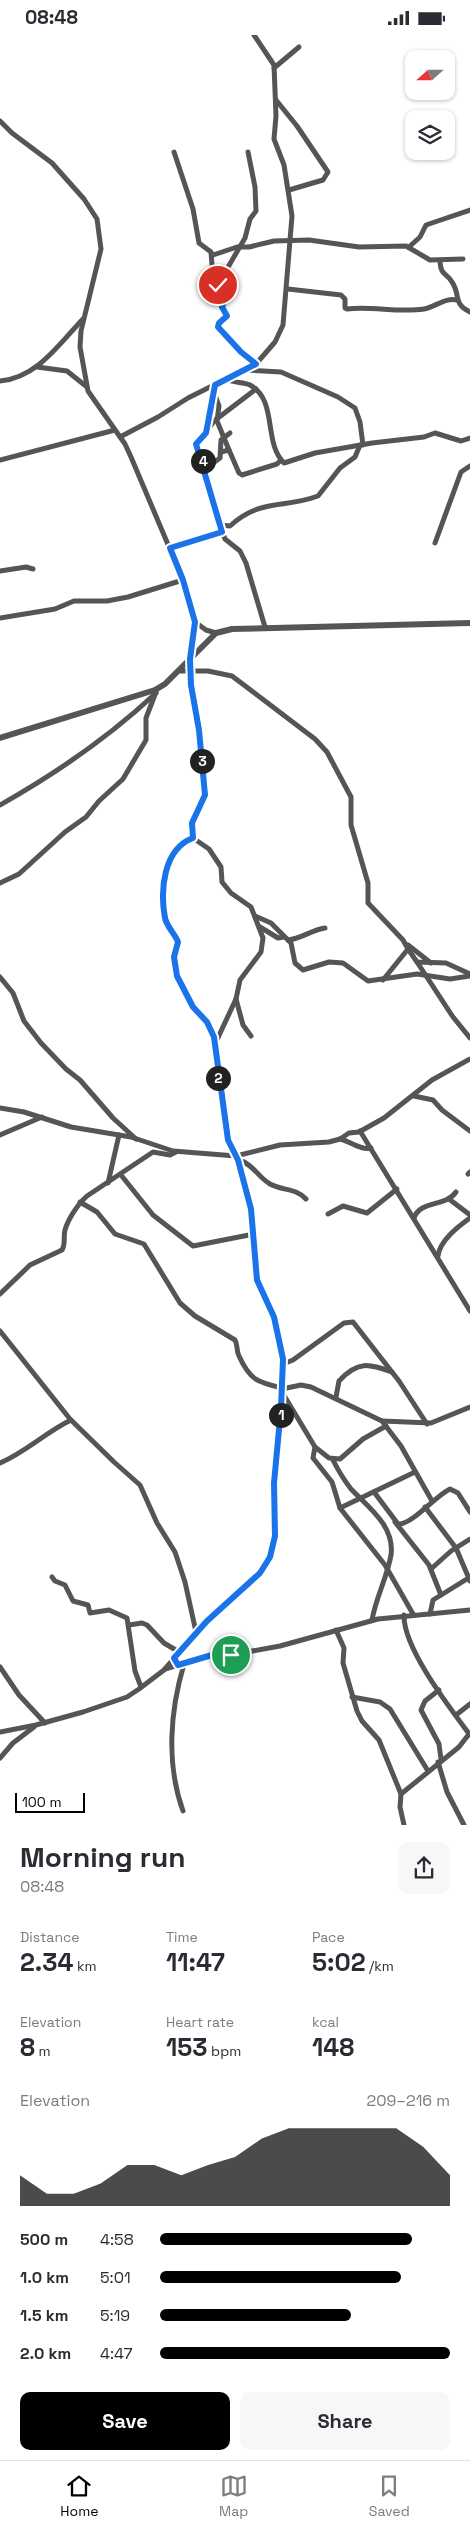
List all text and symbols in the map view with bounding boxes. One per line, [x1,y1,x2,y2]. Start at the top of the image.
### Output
text: 08:48 [25,5,78,30]
north arrow [405,50,455,100]
map controls [405,50,455,160]
button: layers [405,110,455,160]
pin [197,264,239,306]
icon: check [204,271,232,299]
pin: 4 [190,449,216,473]
text: 4 [199,452,208,470]
pin: 3 [190,749,214,773]
text: 3 [198,752,207,770]
pin: 2 [206,1065,230,1091]
text: 2 [214,1069,223,1087]
pin: 1 [268,1403,294,1427]
text: 1 [278,1406,285,1424]
pin [210,1634,252,1676]
icon: arrive [217,1641,245,1669]
scale bar [15,1790,85,1813]
text: 100 m [22,1793,61,1811]
text: Morning run [20,1839,185,1875]
button: share [398,1842,450,1894]
text: 08:48 [20,1876,64,1897]
text: Distance [20,1928,80,1946]
text: Time [166,1928,198,1946]
text: Pace [312,1928,345,1946]
text: 2.34 [20,1946,73,1978]
text: 11:47 [166,1946,225,1978]
text: 5:02 [312,1946,366,1978]
text: km [73,1957,97,1975]
text: /km [366,1957,394,1975]
text: Elevation [20,2013,81,2031]
text: Heart rate [166,2013,234,2031]
text: kcal [312,2013,339,2031]
text: 8 [20,2031,35,2063]
text: 153 [166,2031,208,2063]
text: 148 [312,2031,354,2063]
text: m [35,2042,51,2060]
text: bpm [208,2042,241,2060]
text: Elevation [20,2090,90,2111]
text: 209–216 m [367,2090,450,2111]
text: 500 m [20,2229,68,2250]
text: 4:58 [100,2229,134,2250]
text: 1.0 km [20,2267,69,2288]
text: 5:01 [100,2267,131,2288]
text: 1.5 km [20,2305,68,2326]
text: 5:19 [100,2305,130,2326]
text: 2.0 km [20,2343,71,2364]
text: 4:47 [100,2343,133,2364]
button: Save [20,2392,230,2450]
button: Share [240,2392,450,2450]
tab: Home [60,2472,98,2520]
tab: Map [219,2472,248,2520]
tab: Saved [369,2472,410,2520]

